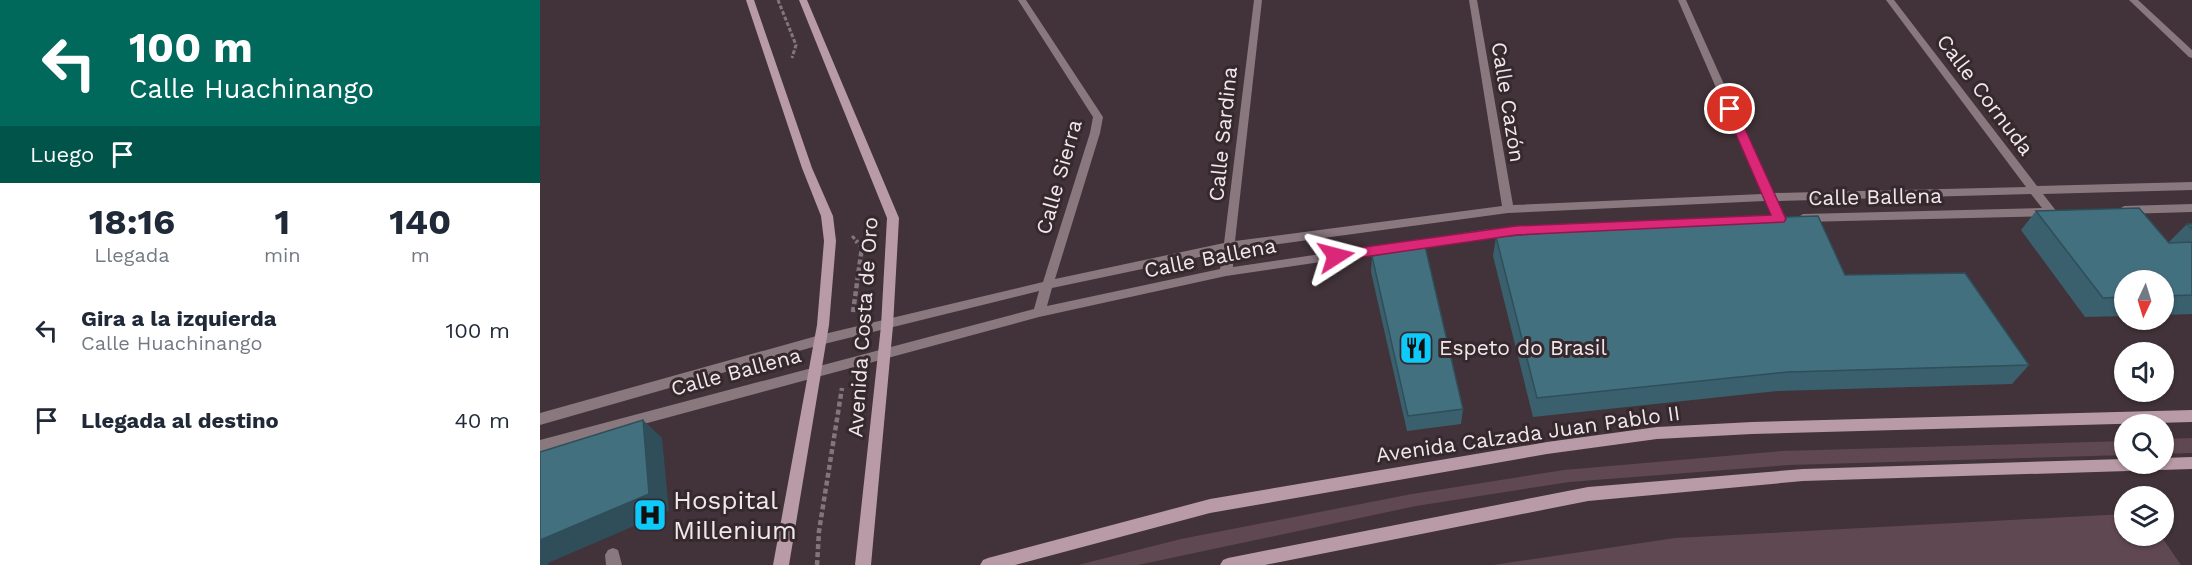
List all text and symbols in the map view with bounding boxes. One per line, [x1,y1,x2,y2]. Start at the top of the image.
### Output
text: 100 m [129,23,253,72]
icon: left [30,24,108,102]
street label: Calle Cornuda [1932,29,2039,160]
street label: Calle Cazón [1487,40,1530,164]
street label: Calle Sardina [1203,65,1242,203]
text: Calle Huachinango [129,73,374,105]
pin [1704,83,1755,134]
icon: arrive [1713,92,1746,125]
street label: Calle Sierra [1030,116,1087,237]
icon: arrive [106,138,139,171]
text: Luego [30,142,94,167]
street label: Calle Ballena [1808,183,1942,210]
text: 18:16 [89,201,175,243]
text: 1 [275,201,290,243]
text: 140 [389,201,451,243]
street label: Avenida Costa de Oro [842,216,883,438]
position arrow [1304,224,1368,288]
street label: Calle Ballena [1142,232,1278,283]
text: Llegada [94,243,170,267]
text: min [264,243,301,267]
text: m [411,243,430,267]
north arrow [2114,270,2174,330]
map controls [2114,270,2174,546]
text: Gira a la izquierda [81,306,277,331]
icon: left [30,314,63,347]
text: 100 m [446,318,510,343]
restaurant icon: Espeto do Brasil [1398,330,1434,366]
text: Calle Huachinango [81,331,262,355]
place label: Espeto do Brasil [1439,335,1607,360]
street label: Calle Ballena [668,342,804,401]
button: sound [2114,342,2174,402]
street label: Avenida Calzada Juan Pablo II [1374,400,1682,467]
icon: arrive [30,404,63,437]
text: Llegada al destino [81,408,279,433]
text: 40 m [454,408,510,433]
button: search [2114,414,2174,474]
place label: Hospital Millenium [673,485,797,545]
button: layers [2114,486,2174,546]
hospital icon: Hospital Millenium [632,497,668,533]

